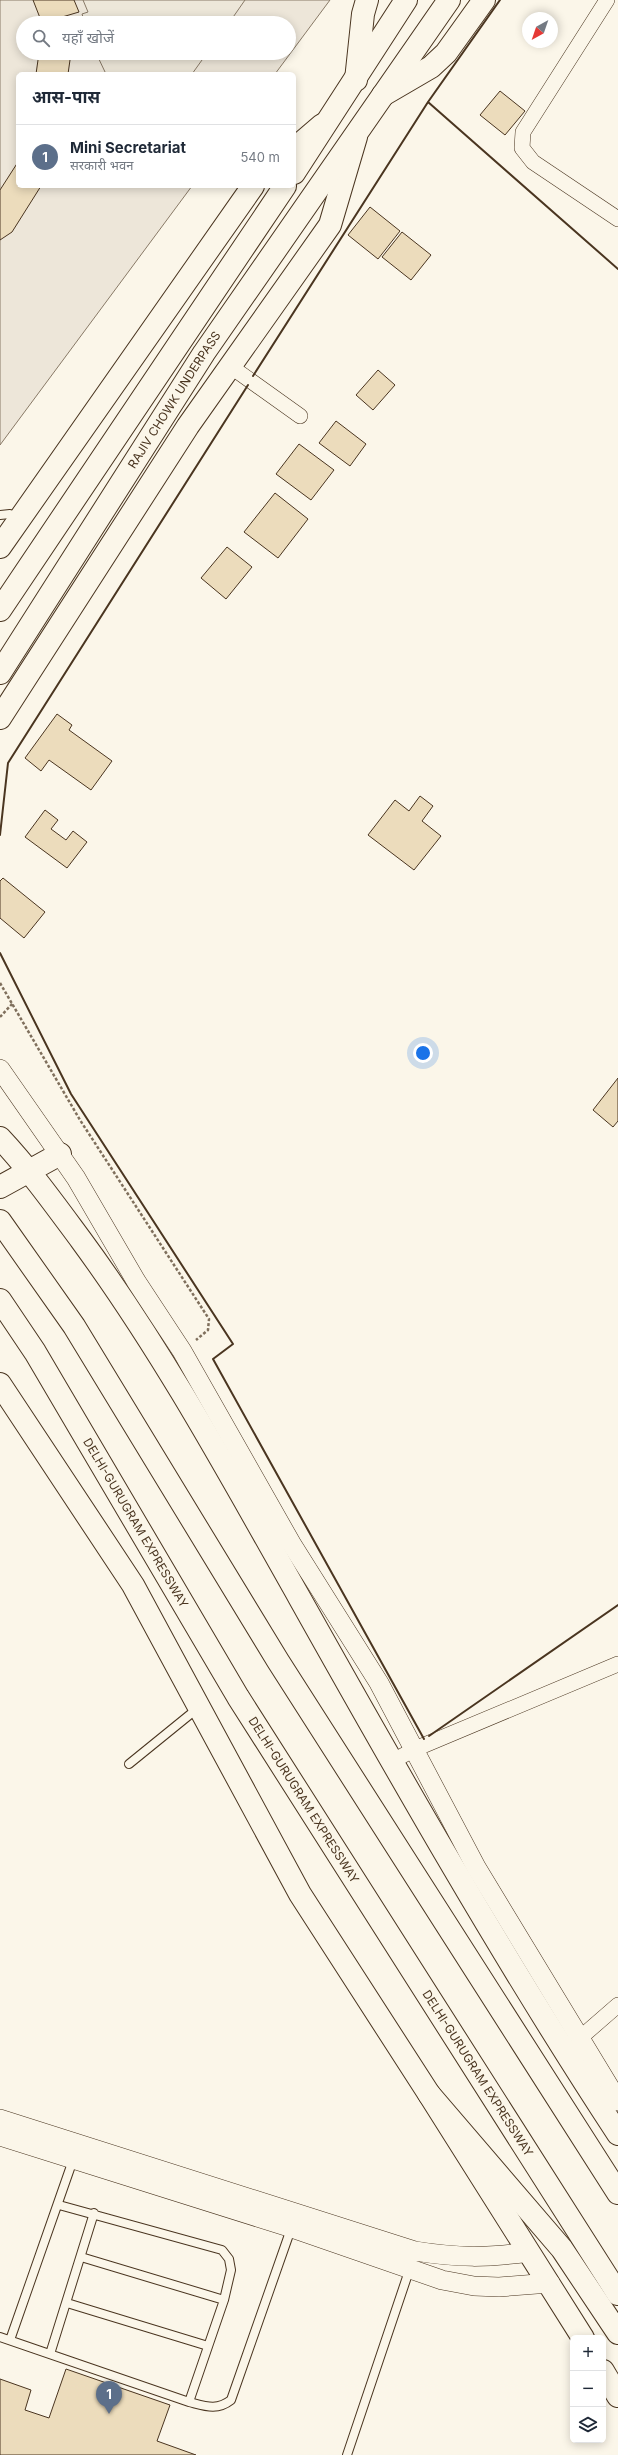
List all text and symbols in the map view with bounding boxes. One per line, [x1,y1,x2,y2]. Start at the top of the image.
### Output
north arrow [522,12,558,48]
search box [16,16,296,60]
icon: search [30,27,52,49]
text: यहाँ खोजें [62,28,114,47]
text: आस-पास [32,87,100,107]
text: Mini Secretariat [70,138,186,157]
text: 1 [42,149,48,165]
text: 540 m [240,149,280,165]
text: सरकारी भवन [70,157,133,173]
street label: RAJIV CHOWK UNDERPASS [124,328,224,471]
your location [413,1043,433,1063]
street label: DELHI-GURUGRAM EXPRESSWAY [80,1435,192,1610]
street label: DELHI-GURUGRAM EXPRESSWAY [245,1714,362,1886]
street label: DELHI-GURUGRAM EXPRESSWAY [419,1987,536,2159]
map controls [570,2335,606,2443]
button: + [570,2335,606,2371]
button: − [570,2371,606,2407]
pin: 1 [96,2381,122,2414]
button: layers [570,2407,606,2443]

